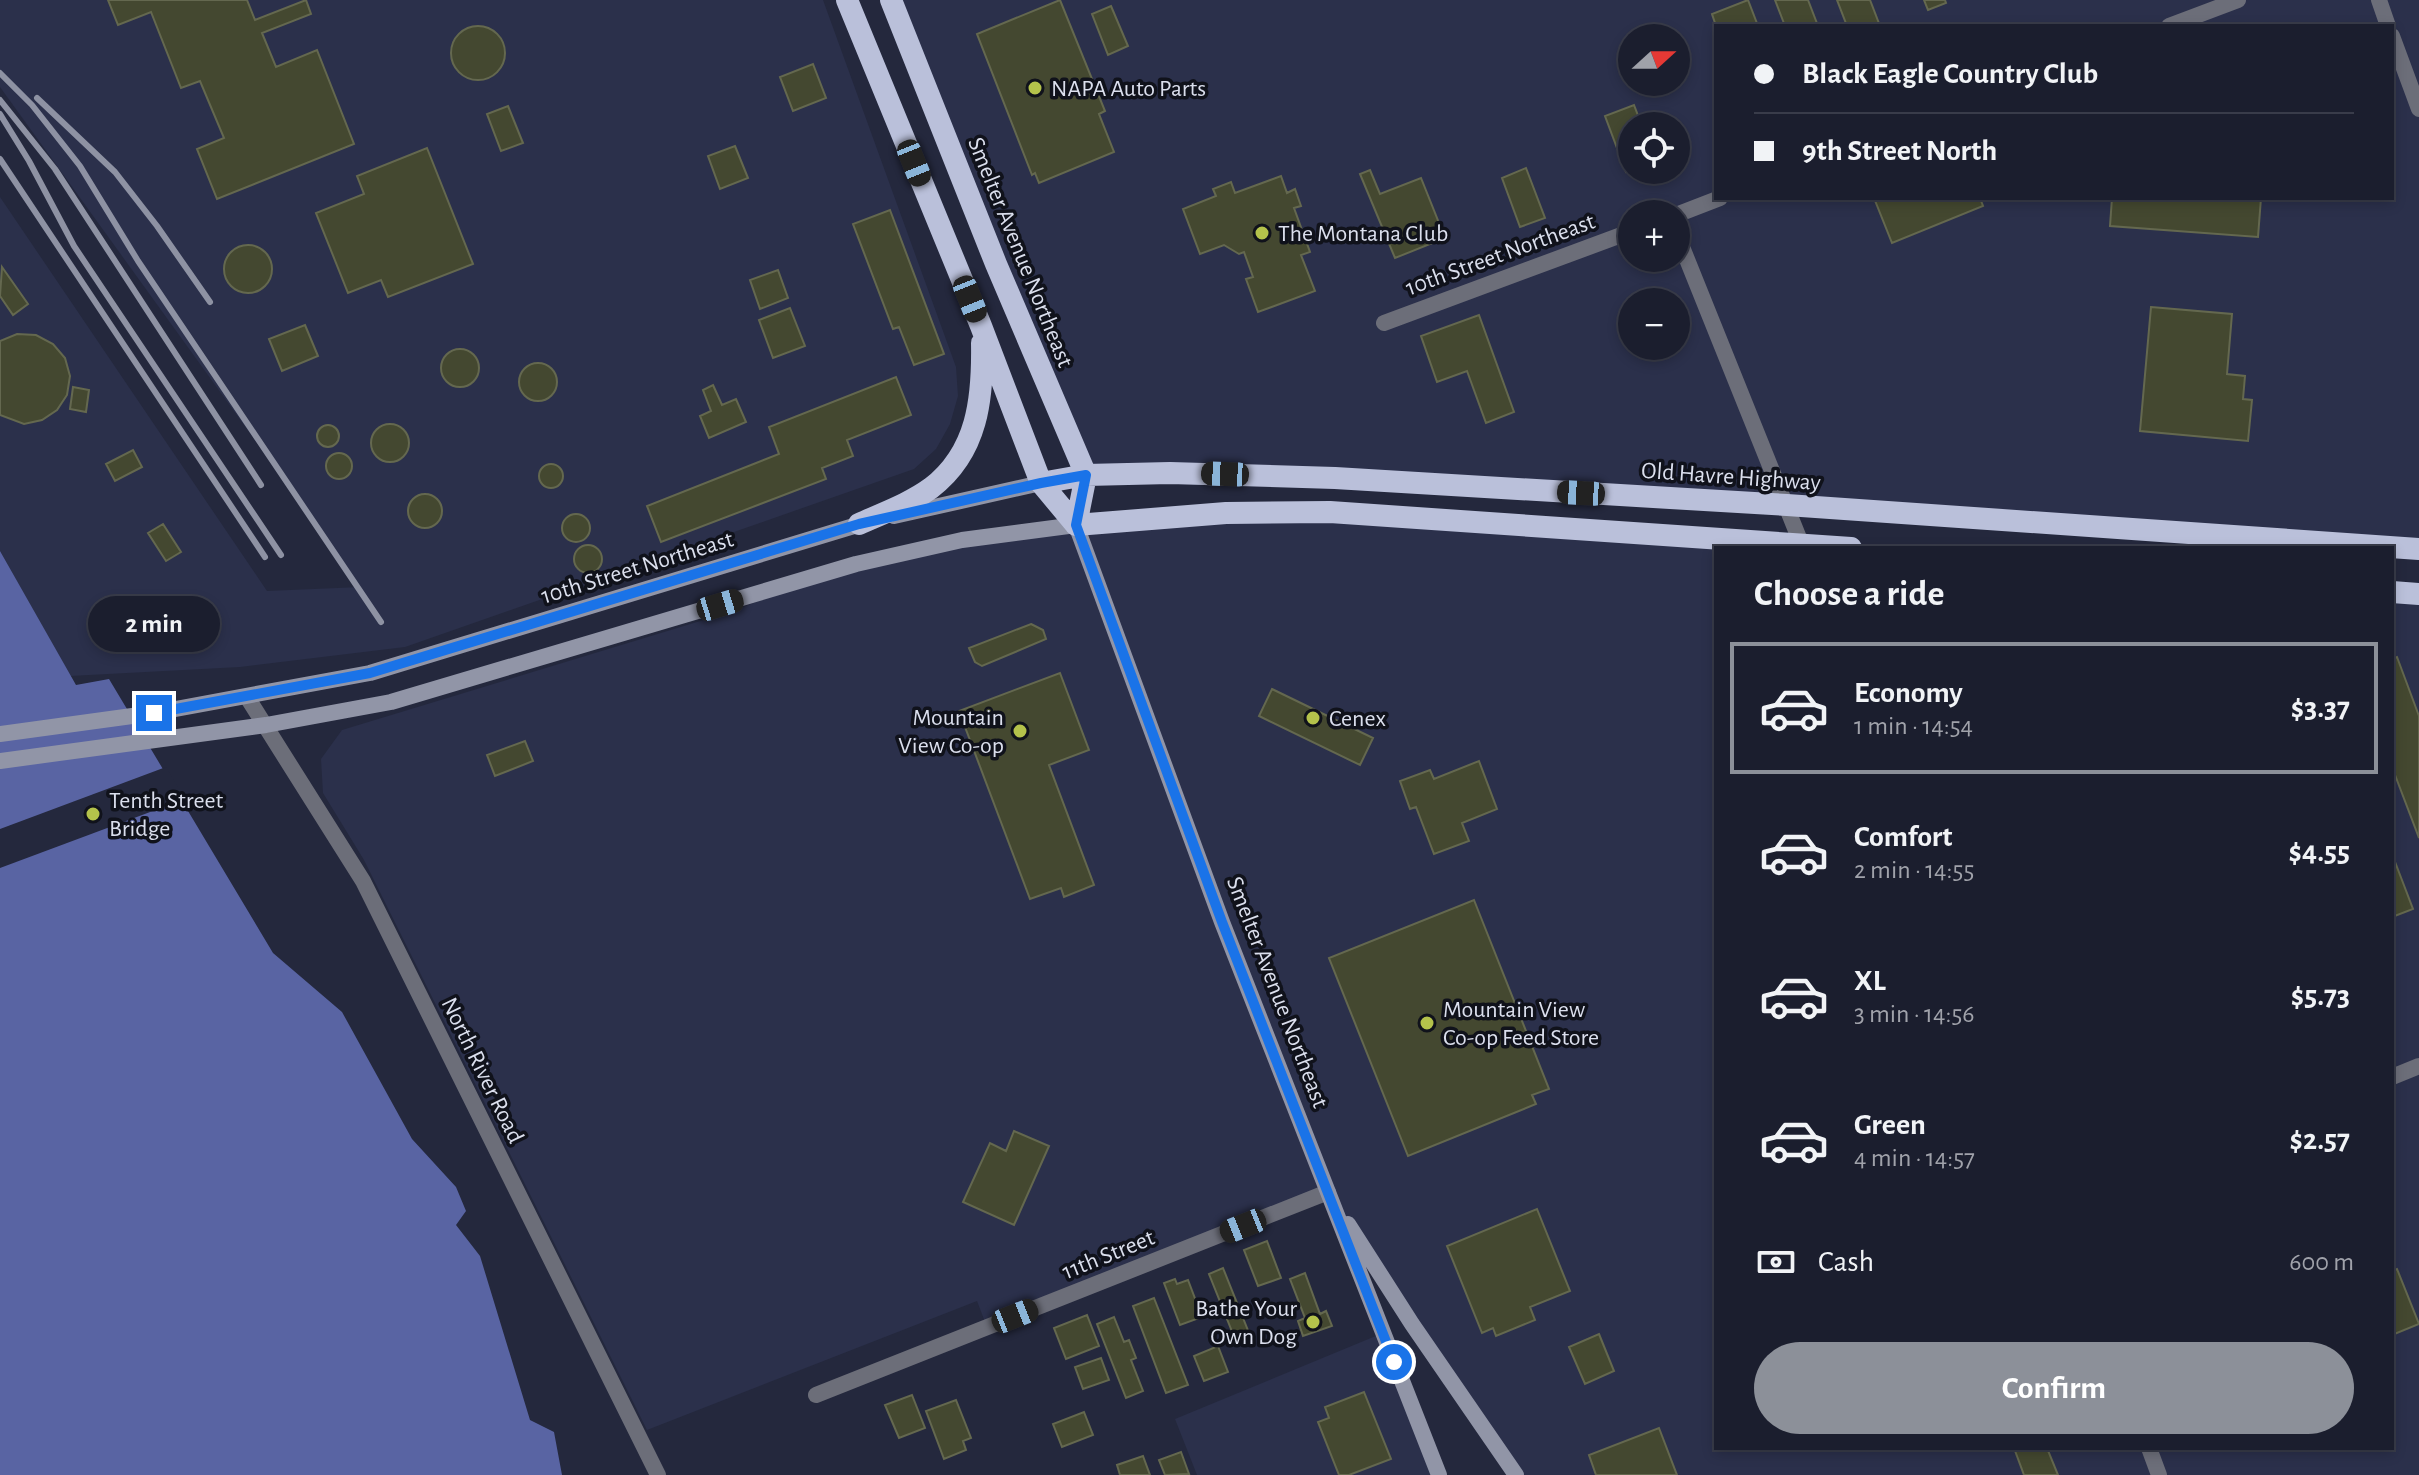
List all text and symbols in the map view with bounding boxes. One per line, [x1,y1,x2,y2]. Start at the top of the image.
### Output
north arrow [1618,24,1690,96]
map controls [1618,24,1690,360]
text: Black Eagle Country Club [1802,59,2098,89]
place label: NAPA Auto Parts [1051,77,1206,101]
marker: NAPA Auto Parts [1026,79,1044,97]
button: locate [1618,112,1690,184]
street label: Smelter Avenue Northeast [963,134,1077,371]
car [894,136,934,190]
text: 9th Street North [1802,136,1997,166]
button: + [1618,200,1690,272]
street label: 10th Street Northeast [1402,209,1599,300]
place label: The Montana Club [1278,222,1448,246]
marker: The Montana Club [1253,224,1271,242]
car [950,272,990,326]
button: − [1618,288,1690,360]
street label: Old Havre Highway [1640,459,1822,495]
car [1201,461,1249,487]
car [1556,480,1606,506]
street label: 10th Street Northeast [538,527,737,609]
text: Choose a ride [1754,576,1944,612]
car [694,587,746,623]
callout: 2 min [88,597,220,653]
text: 2 min [125,611,183,637]
icon: car [1758,672,1830,744]
text: Economy [1854,678,1963,708]
text: $3.37 [2291,693,2350,723]
route end [136,695,172,731]
place label: Mountain View Co-op [898,706,1004,758]
place label: Cenex [1329,707,1387,731]
marker: Cenex [1304,709,1322,727]
text: 1 min · 14:54 [1854,713,1973,739]
marker: Mountain View Co-op [1011,722,1029,740]
place label: Tenth Street Bridge [109,789,224,841]
marker: Tenth Street Bridge [84,805,102,823]
icon: car [1758,816,1830,888]
text: Comfort [1854,822,1953,852]
text: $4.55 [2289,837,2350,867]
text: 2 min · 14:55 [1854,857,1974,883]
street label: Smelter Avenue Northeast [1222,874,1332,1111]
icon: car [1758,960,1830,1032]
text: XL [1854,966,1886,996]
text: $5.73 [2291,981,2350,1011]
street label: North River Road [437,994,528,1147]
place label: Mountain View Co-op Feed Store [1443,998,1599,1050]
text: 3 min · 14:56 [1854,1001,1975,1027]
marker: Mountain View Co-op Feed Store [1418,1014,1436,1032]
icon: car [1758,1104,1830,1176]
text: Green [1854,1110,1926,1140]
text: $2.57 [2290,1125,2350,1155]
text: 4 min · 14:57 [1854,1145,1975,1171]
car [1216,1206,1270,1246]
street label: 11th Street [1059,1225,1158,1284]
icon: cash [1754,1240,1798,1284]
text: Cash [1818,1247,1874,1277]
text: 600 m [2289,1249,2354,1275]
car [988,1296,1042,1336]
place label: Bathe Your Own Dog [1195,1297,1297,1349]
marker: Bathe Your Own Dog [1304,1313,1322,1331]
button: Confirm [1754,1342,2354,1434]
route start [1376,1344,1412,1380]

